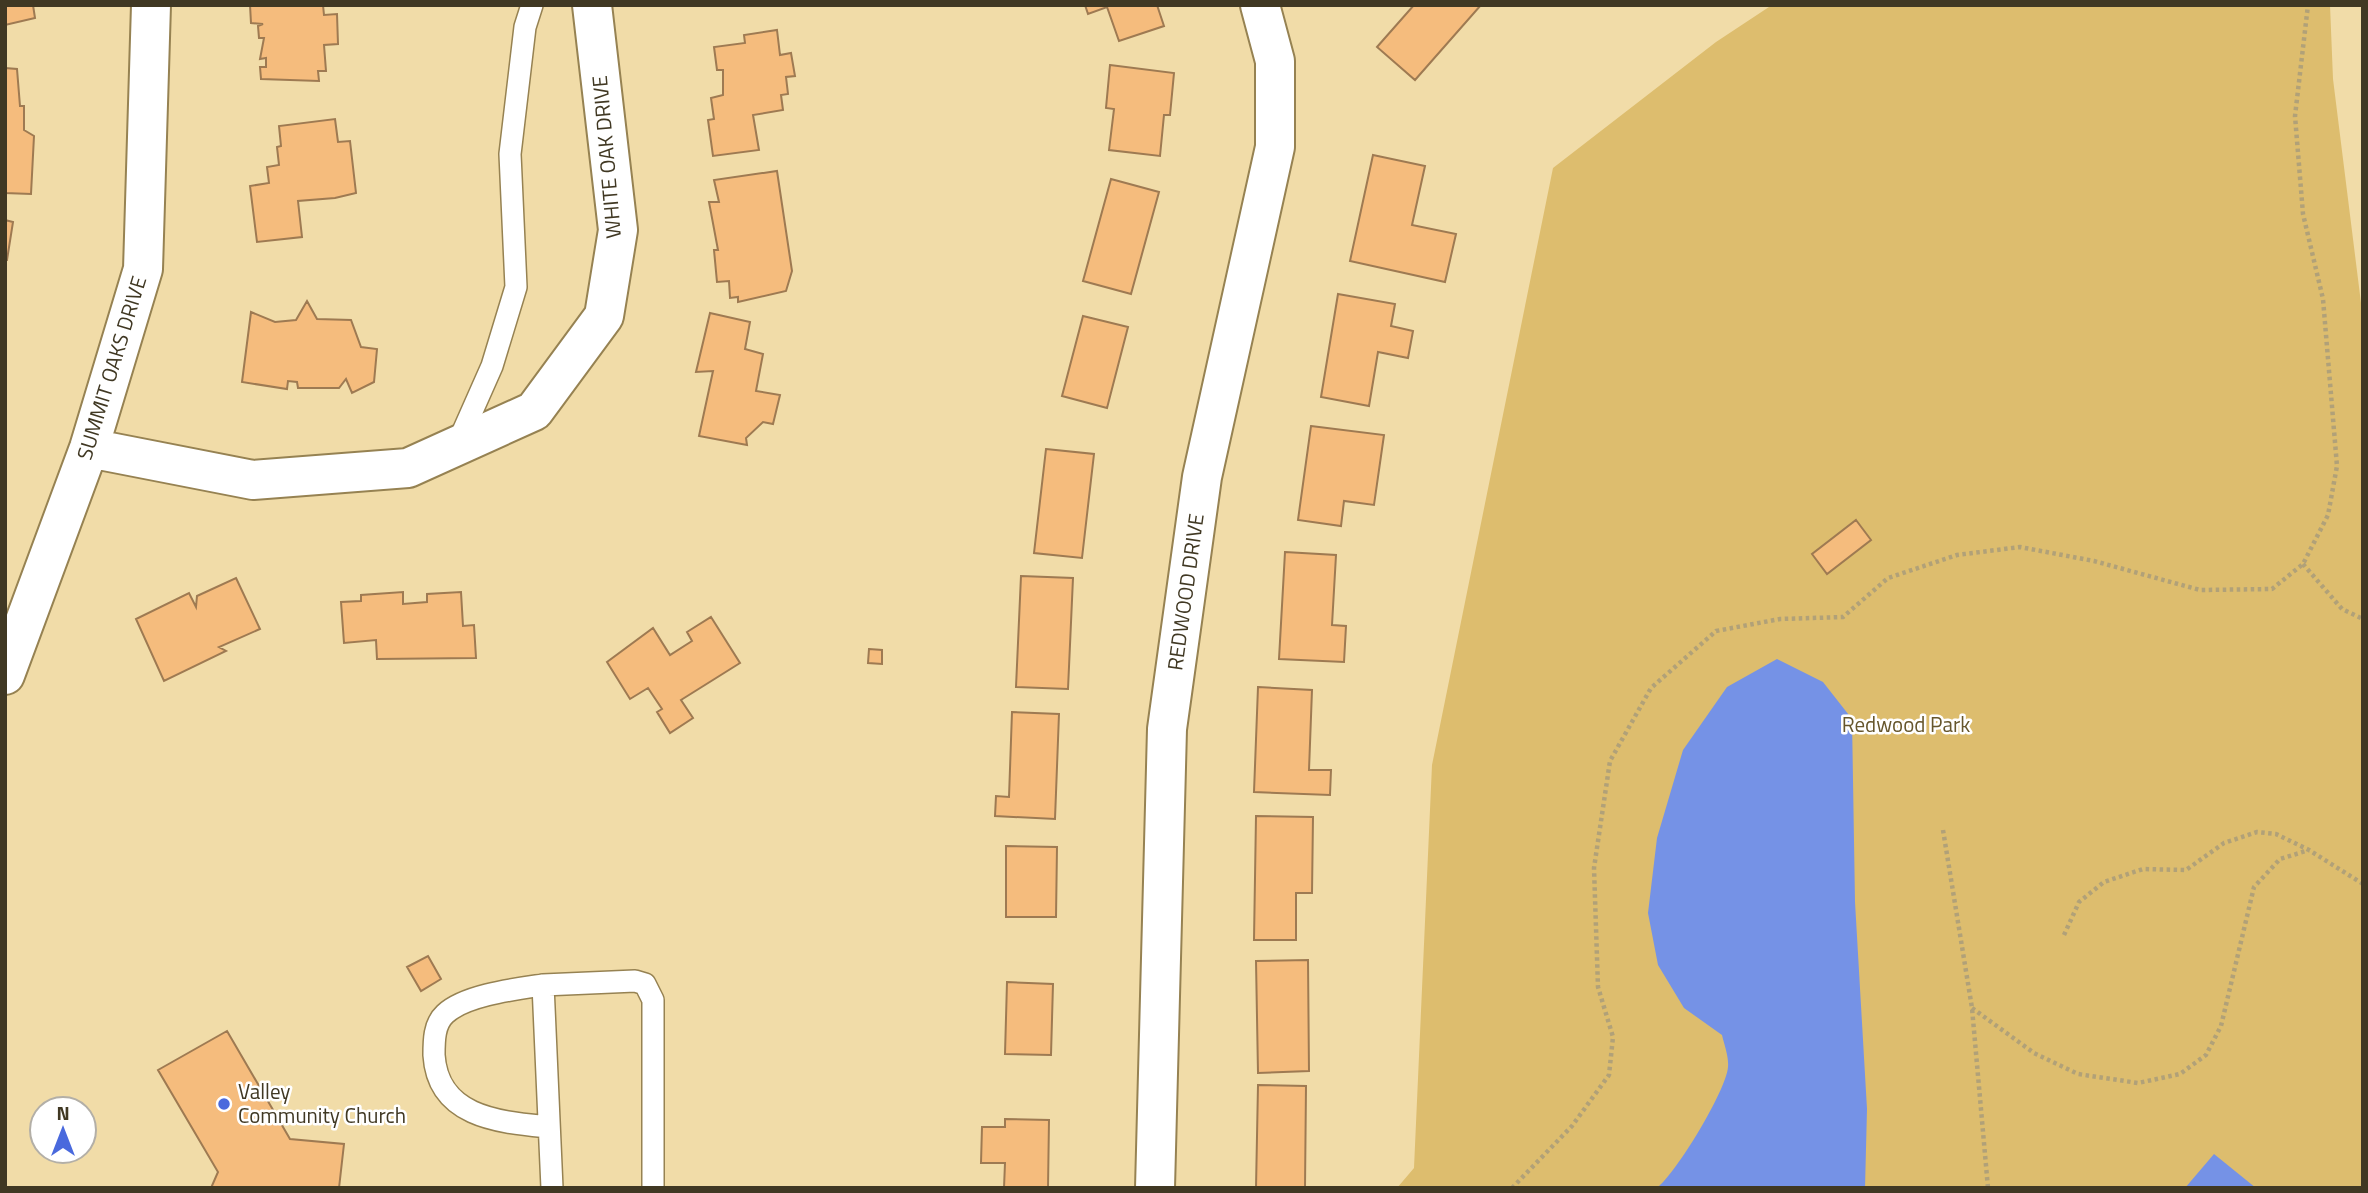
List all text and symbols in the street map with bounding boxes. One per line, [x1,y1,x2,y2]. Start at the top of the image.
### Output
street label: WHITE OAK DRIVE [583,74,629,240]
street label: SUMMIT OAKS DRIVE [68,272,154,464]
street label: REDWOOD DRIVE [1158,511,1212,672]
park label: Redwood Park [1842,708,1970,740]
place label: Valley Community Church [238,1075,406,1131]
north arrow [28,1095,98,1165]
marker: Valley Community Church [216,1096,232,1112]
text: N [56,1098,70,1127]

